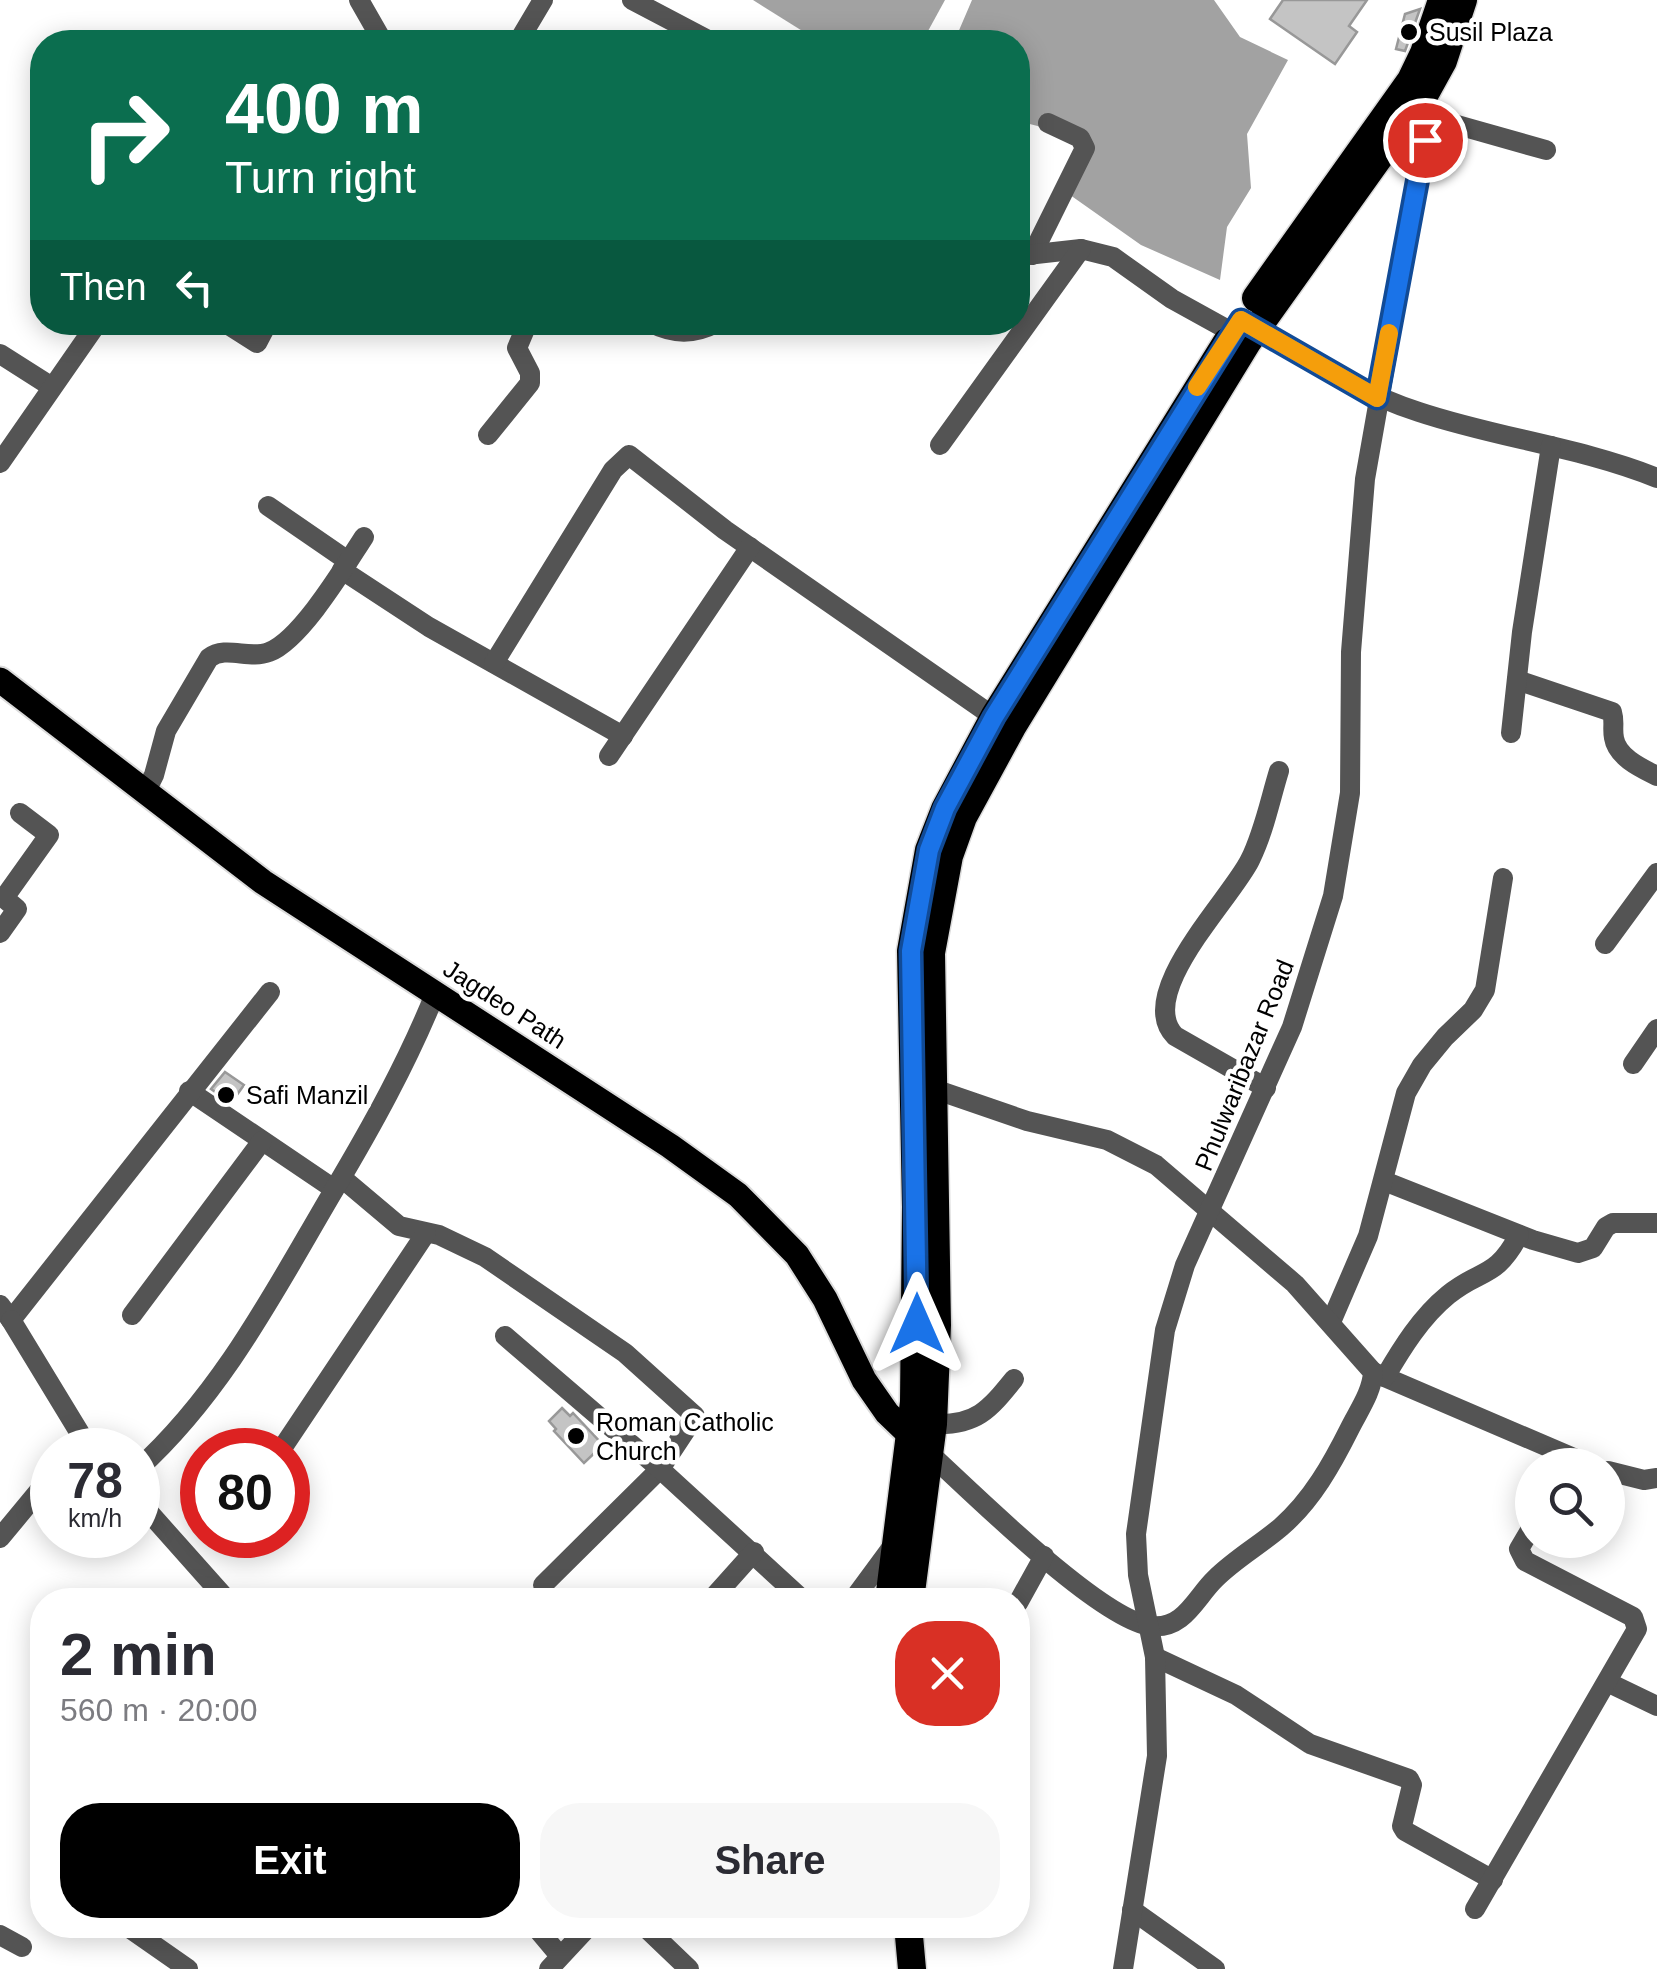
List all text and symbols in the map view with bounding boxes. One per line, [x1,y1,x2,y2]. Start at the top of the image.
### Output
place label: Susil Plaza [1429,18,1553,46]
marker: Susil Plaza [1398,21,1420,43]
icon: right [60,70,190,200]
text: 400 m [225,70,423,148]
pin [1383,98,1468,183]
icon: arrive [1398,113,1453,168]
text: Turn right [225,152,416,203]
icon: left [167,260,222,315]
text: Then [60,266,147,308]
street label: Jagdeo Path [438,954,572,1054]
street label: Phulwaribazar Road [1189,955,1299,1175]
place label: Safi Manzil [246,1081,368,1109]
marker: Safi Manzil [215,1084,237,1106]
position arrow [865,1272,969,1376]
place label: Roman Catholic Church [596,1408,774,1465]
marker: Roman Catholic Church [565,1425,587,1447]
speed limit sign: 80 [180,1428,310,1558]
map controls [1515,1448,1625,1558]
button: search [1515,1448,1625,1558]
text: 78 [67,1453,123,1509]
text: km/h [68,1504,122,1532]
text: 2 min [60,1621,217,1688]
button: close [895,1621,1000,1726]
text: 560 m · 20:00 [60,1692,257,1728]
button: Exit [60,1803,520,1918]
button: Share [540,1803,1000,1918]

